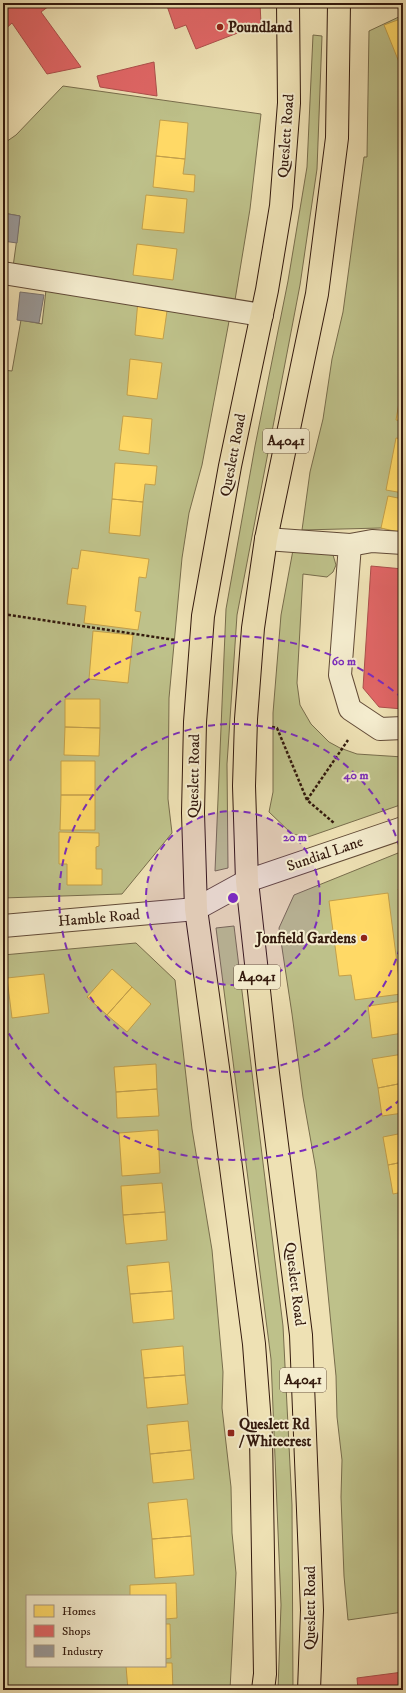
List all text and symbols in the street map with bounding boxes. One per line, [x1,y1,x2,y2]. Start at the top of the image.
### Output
place label: Poundland [228,18,293,37]
marker: Poundland [215,22,225,32]
street label: Queslett Road [274,93,298,179]
street label: Queslett Road [216,411,250,498]
road number: A4041 [263,429,309,453]
text: 60 m [332,654,356,669]
street label: Queslett Road [184,733,204,818]
text: 40 m [343,768,368,783]
text: 20 m [283,830,307,845]
street label: Sundial Lane [284,832,366,876]
centre of rings [226,891,240,905]
street label: Hamble Road [57,905,141,931]
place label: Jonfield Gardens [254,929,356,948]
marker: Jonfield Gardens [359,933,369,943]
road number: A4041 [234,965,280,989]
street label: Queslett Road [280,1241,310,1327]
road number: A4041 [280,1368,326,1392]
place label: Queslett Rd / Whitecrest [238,1415,311,1451]
marker: Queslett Rd / Whitecrest [226,1428,236,1438]
street label: Queslett Road [301,1565,320,1650]
legend [26,1595,166,1667]
text: Homes [62,1604,96,1619]
text: Shops [62,1624,90,1639]
text: Industry [62,1644,103,1659]

